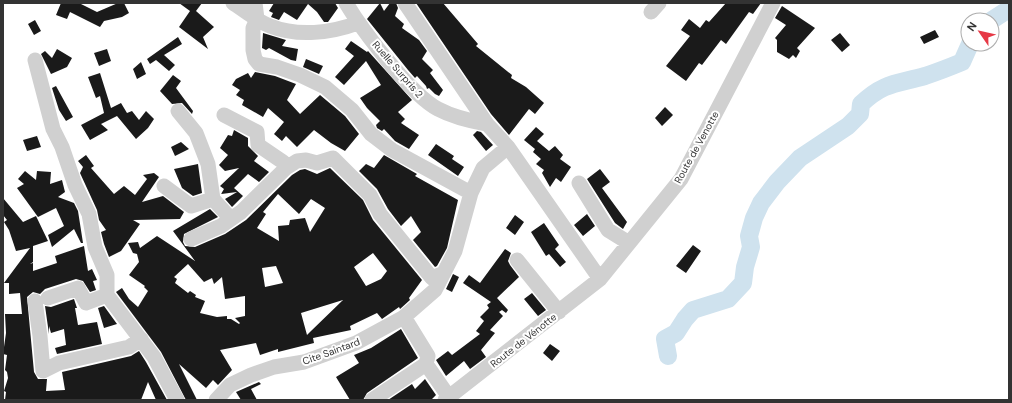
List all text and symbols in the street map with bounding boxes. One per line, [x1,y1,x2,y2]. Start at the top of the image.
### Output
north arrow [960,12,1000,52]
text: N [964,19,980,34]
street label: Ruelle Surpris 2 [369,38,426,101]
street label: Route de Venotte [671,109,722,186]
street label: Route de Vénotte [488,310,559,370]
street label: Cite Saintard [301,335,362,368]

